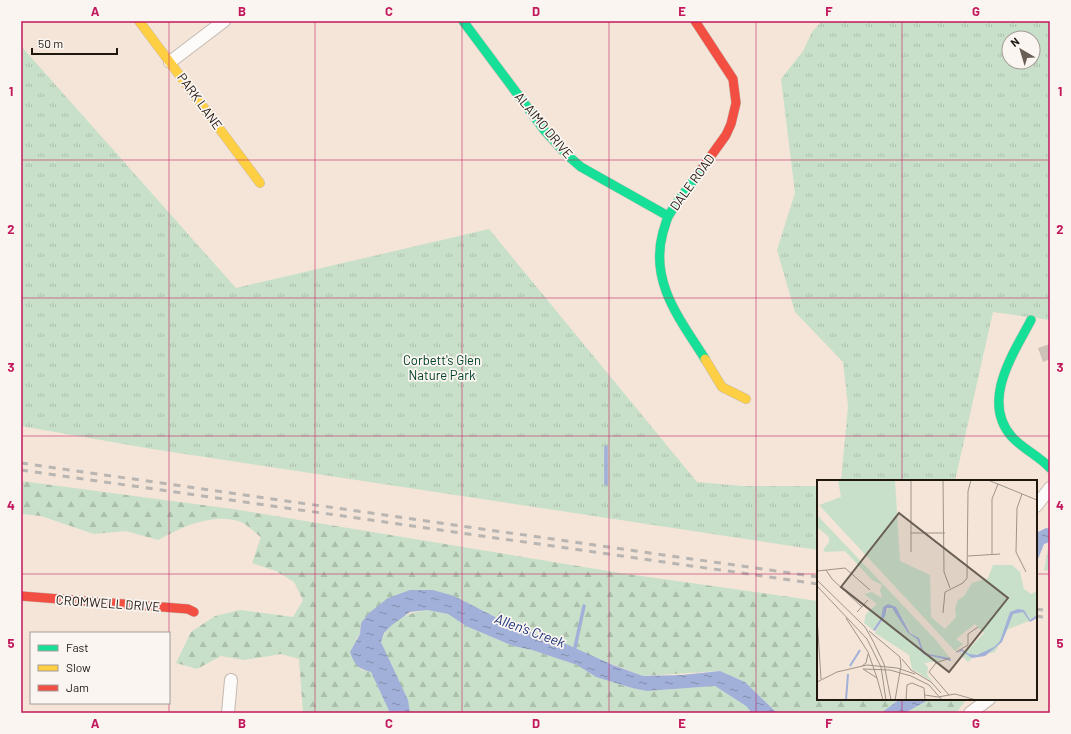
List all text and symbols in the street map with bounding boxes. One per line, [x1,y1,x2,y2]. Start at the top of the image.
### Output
text: A [91,3,100,19]
text: B [238,3,246,19]
text: C [385,3,393,19]
text: D [532,3,540,19]
text: E [678,3,686,19]
text: F [825,3,833,19]
text: G [972,3,980,19]
scale bar [32,30,117,56]
north arrow [1001,30,1041,70]
text: N [1008,34,1021,49]
text: 50 m [38,36,63,50]
street label: PARK LANE [174,70,226,133]
text: 1 [9,83,13,99]
text: 1 [1058,83,1062,99]
street label: ALAIMO DRIVE [512,89,576,162]
street label: DALE ROAD [666,151,718,213]
text: 2 [7,221,15,237]
text: 2 [1056,221,1064,237]
park label: Corbett's Glen Nature Park [403,352,481,383]
text: 3 [7,359,15,375]
text: 3 [1056,359,1064,375]
inset map [817,480,1037,700]
text: 4 [7,497,15,513]
text: 4 [1056,497,1064,513]
street label: CROMWELL DRIVE [55,591,161,615]
water label: Allen's Creek [492,609,568,651]
legend [30,632,170,704]
text: 5 [7,635,15,651]
text: 5 [1056,635,1064,651]
text: Fast [66,640,89,654]
text: Slow [66,660,91,674]
text: Jam [66,680,89,694]
text: A [91,715,100,731]
text: B [238,715,246,731]
text: C [385,715,393,731]
text: D [532,715,540,731]
text: E [678,715,686,731]
text: F [825,715,833,731]
text: G [972,715,980,731]

